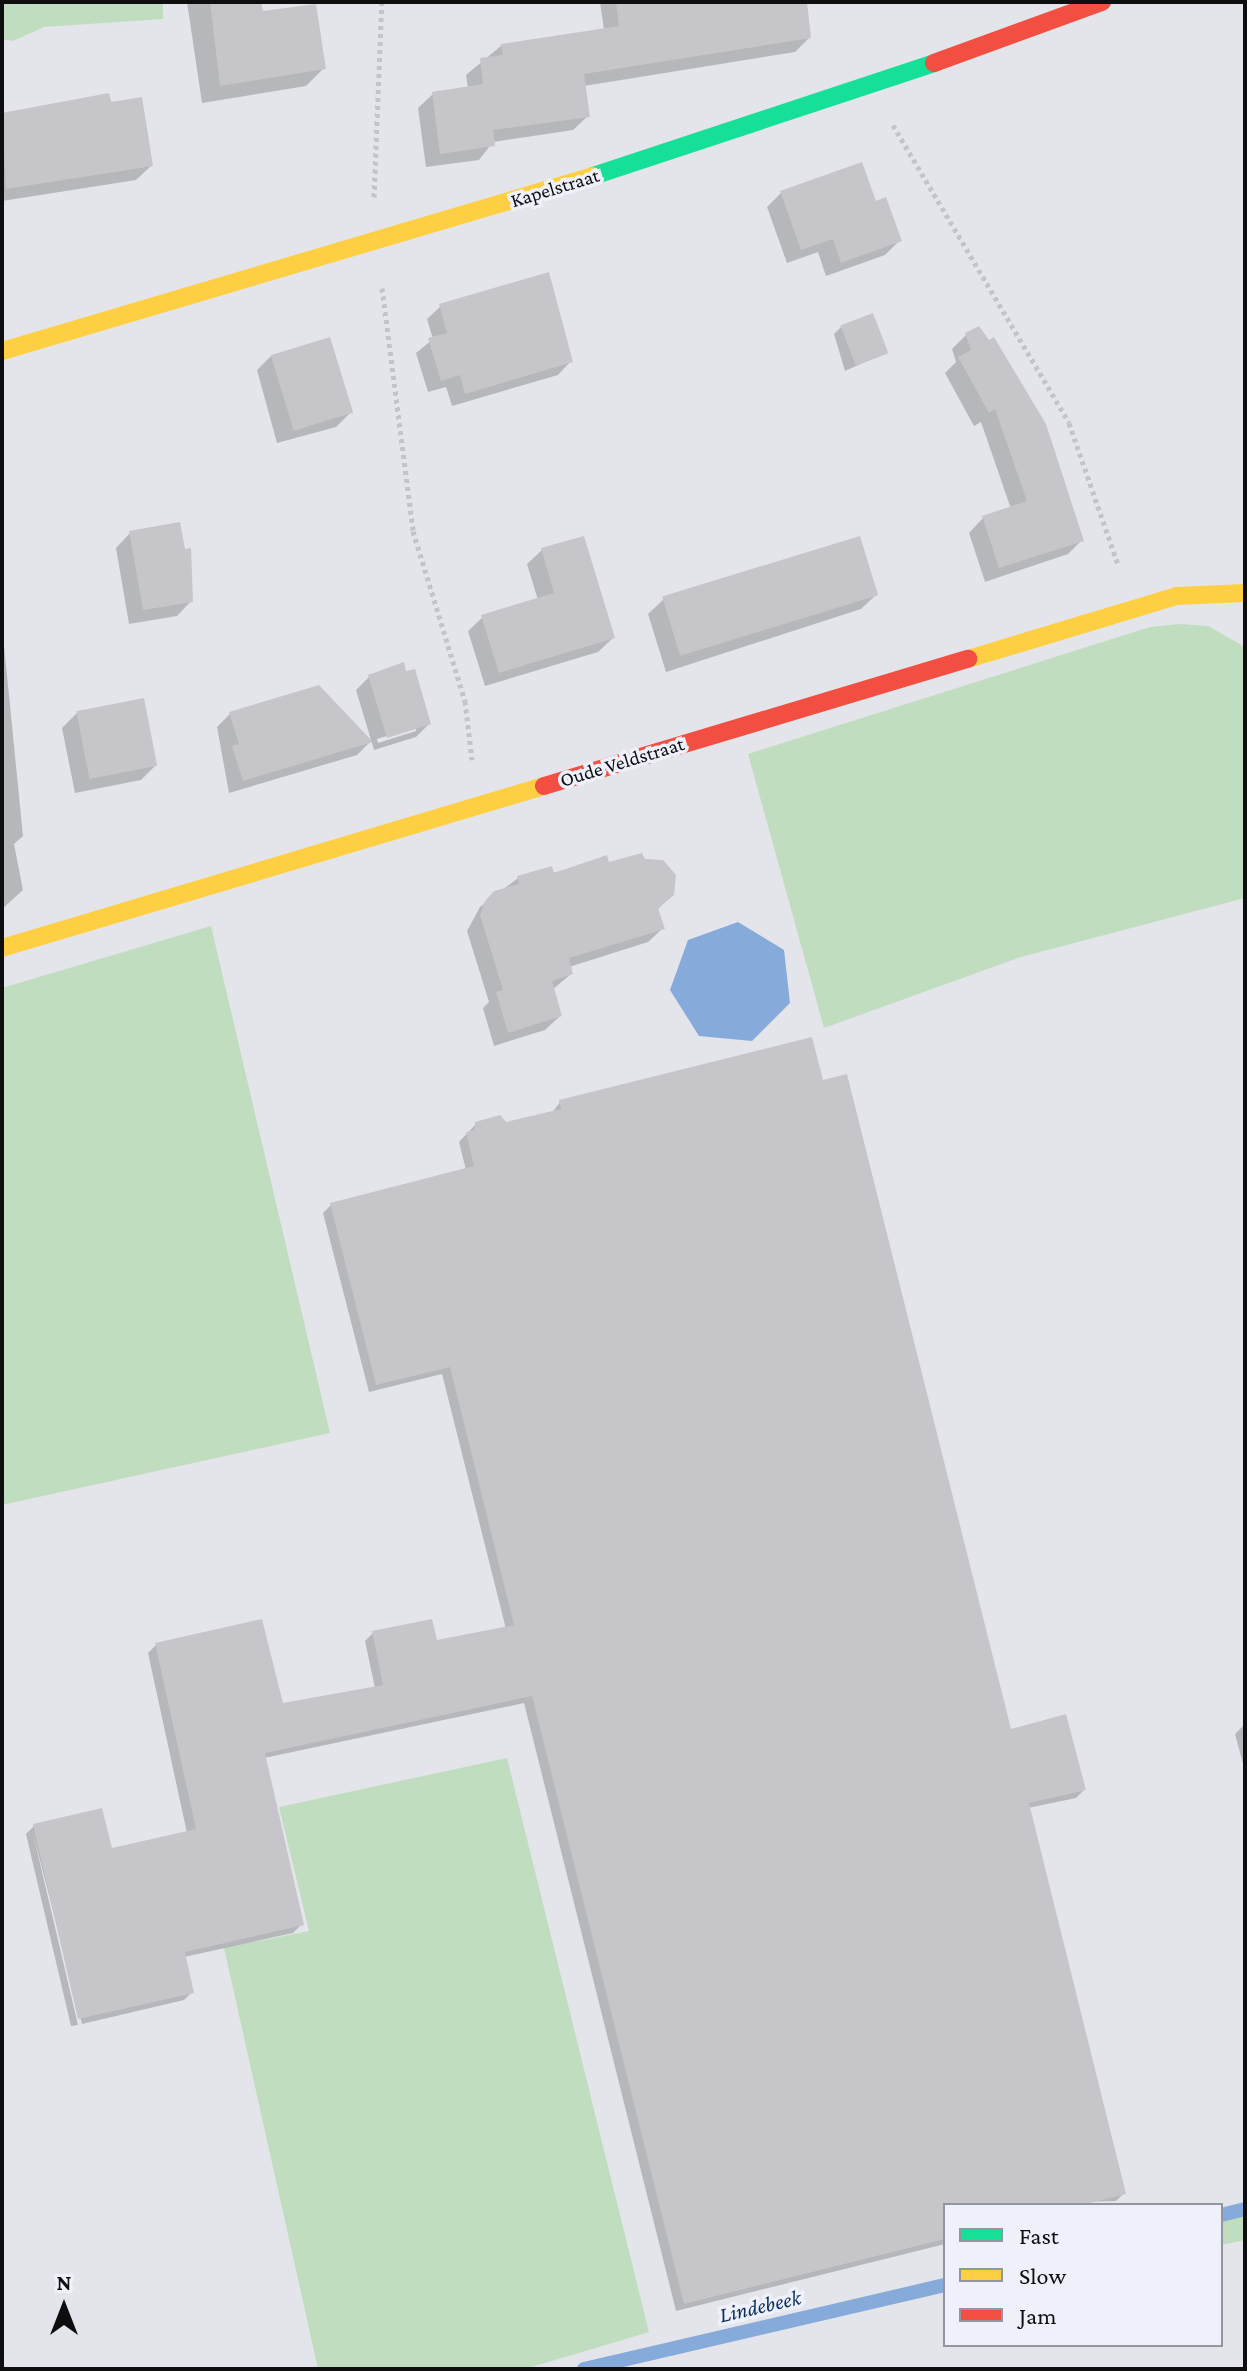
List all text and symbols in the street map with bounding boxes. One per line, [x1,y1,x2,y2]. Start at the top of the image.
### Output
street label: Kapelstraat [508,163,602,213]
street label: Oude Veldstraat [557,732,687,792]
legend [943,2203,1223,2347]
text: Fast [1019,2222,1059,2249]
text: Slow [1019,2262,1066,2289]
north arrow [24,2267,104,2347]
text: N [57,2270,72,2295]
water label: Lindebeek [717,2284,803,2328]
text: Jam [1019,2302,1057,2329]

